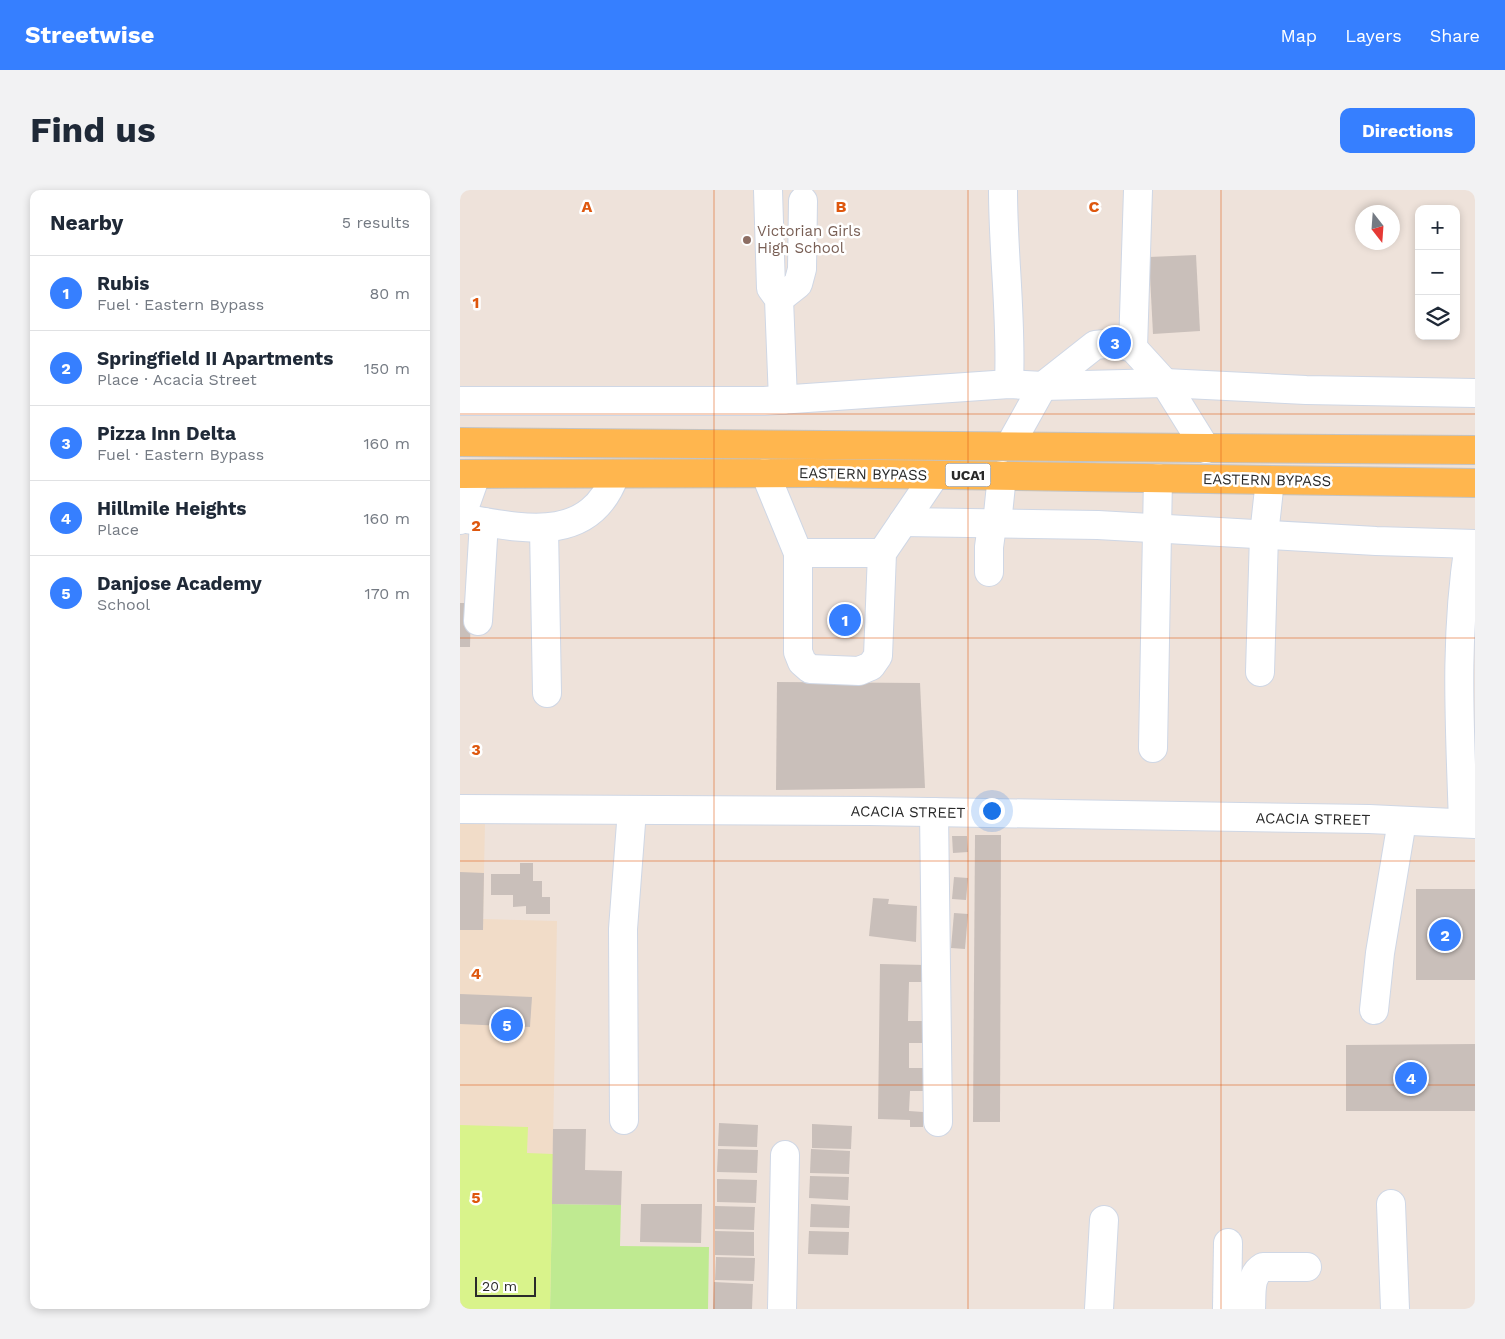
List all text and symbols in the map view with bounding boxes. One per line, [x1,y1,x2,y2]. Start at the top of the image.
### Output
text: Streetwise [25,21,154,49]
text: Map [1280,25,1317,46]
text: Layers [1345,25,1402,46]
text: Share [1430,25,1480,46]
button: Directions [1340,108,1475,153]
text: Find us [30,109,156,151]
text: A [582,197,593,216]
text: B [836,197,847,216]
text: C [1089,197,1100,216]
north arrow [1355,205,1400,250]
map controls [1415,205,1460,340]
button: + [1415,205,1460,250]
text: Nearby [50,210,123,235]
text: 5 results [342,213,410,232]
place label: Victorian Girls High School [757,222,861,257]
marker: Victorian Girls High School [741,234,753,246]
button: − [1415,250,1460,295]
text: Rubis [97,272,149,295]
text: 1 [63,284,69,303]
text: 80 m [369,284,410,303]
text: 1 [473,293,479,312]
text: Fuel · Eastern Bypass [97,295,264,314]
button: layers [1415,295,1460,340]
pin: 3 [1099,324,1131,362]
text: Springfield II Apartments [97,347,333,370]
text: 2 [61,359,71,378]
text: 150 m [364,359,410,378]
text: Place · Acacia Street [97,370,257,389]
text: Pizza Inn Delta [97,422,236,445]
text: 3 [61,434,71,453]
text: 160 m [363,434,410,453]
text: Fuel · Eastern Bypass [97,445,264,464]
street label: EASTERN BYPASS [799,464,927,484]
road number: UCA1 [946,464,990,486]
street label: EASTERN BYPASS [1203,470,1331,490]
text: Hillmile Heights [97,497,246,520]
text: 4 [61,509,71,528]
text: 160 m [363,509,410,528]
text: 2 [471,516,481,535]
text: Place [97,520,139,539]
text: Danjose Academy [97,572,262,595]
text: 5 [61,584,71,603]
text: 170 m [364,584,410,603]
text: School [97,595,150,614]
pin: 1 [829,601,861,639]
text: 3 [471,740,481,759]
your location [979,798,1005,824]
street label: ACACIA STREET [850,802,966,822]
street label: ACACIA STREET [1255,809,1371,829]
pin: 2 [1429,916,1461,954]
text: 4 [471,964,481,983]
pin: 5 [491,1006,523,1044]
pin: 4 [1395,1059,1427,1097]
text: 5 [471,1188,481,1207]
scale bar [475,1274,536,1297]
text: 20 m [482,1278,517,1294]

